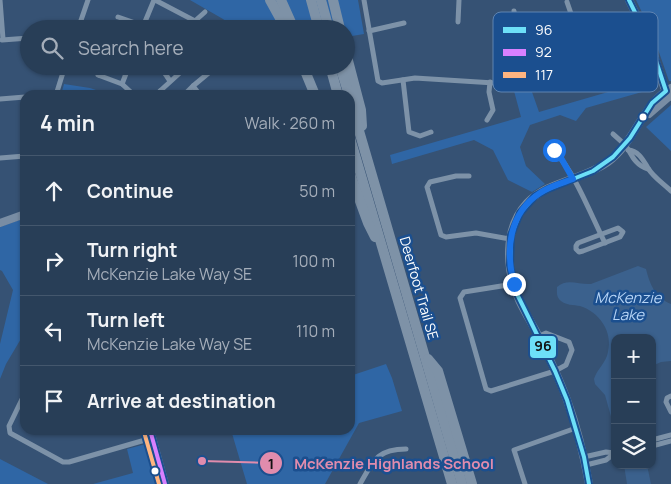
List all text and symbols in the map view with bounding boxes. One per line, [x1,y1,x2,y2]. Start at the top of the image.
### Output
legend [493,12,658,92]
search box [20,20,355,75]
text: 96 [535,20,552,39]
icon: search [38,34,66,62]
text: Search here [78,35,184,61]
text: 92 [535,42,552,61]
text: 117 [535,65,553,84]
text: 4 min [40,109,95,137]
text: Walk · 260 m [245,112,335,134]
unlabelled marker [638,112,648,122]
route start [543,139,566,162]
icon: ahead [40,177,68,205]
text: Continue [87,178,173,204]
text: 50 m [299,180,335,202]
street label: Deerfoot Trail SE [396,234,443,342]
text: Turn right [87,237,177,263]
icon: right [40,247,68,275]
text: 100 m [292,250,335,272]
text: McKenzie Lake Way SE [87,263,252,285]
route end [503,273,526,296]
water label: McKenzie Lake [595,287,663,325]
text: Turn left [87,307,165,333]
icon: left [40,317,68,345]
text: 110 m [296,320,335,342]
text: McKenzie Lake Way SE [87,333,252,355]
map controls [611,334,656,469]
button: + [611,334,656,379]
line badge: 96 [529,335,557,359]
text: 96 [534,336,552,355]
button: − [611,379,656,424]
icon: arrive [40,387,68,415]
text: Arrive at destination [87,388,276,414]
button: layers [611,424,656,469]
callout: McKenzie Highlands School [259,448,504,478]
text: 1 [268,453,274,474]
text: McKenzie Highlands School [294,453,494,474]
unlabelled marker [150,466,160,476]

